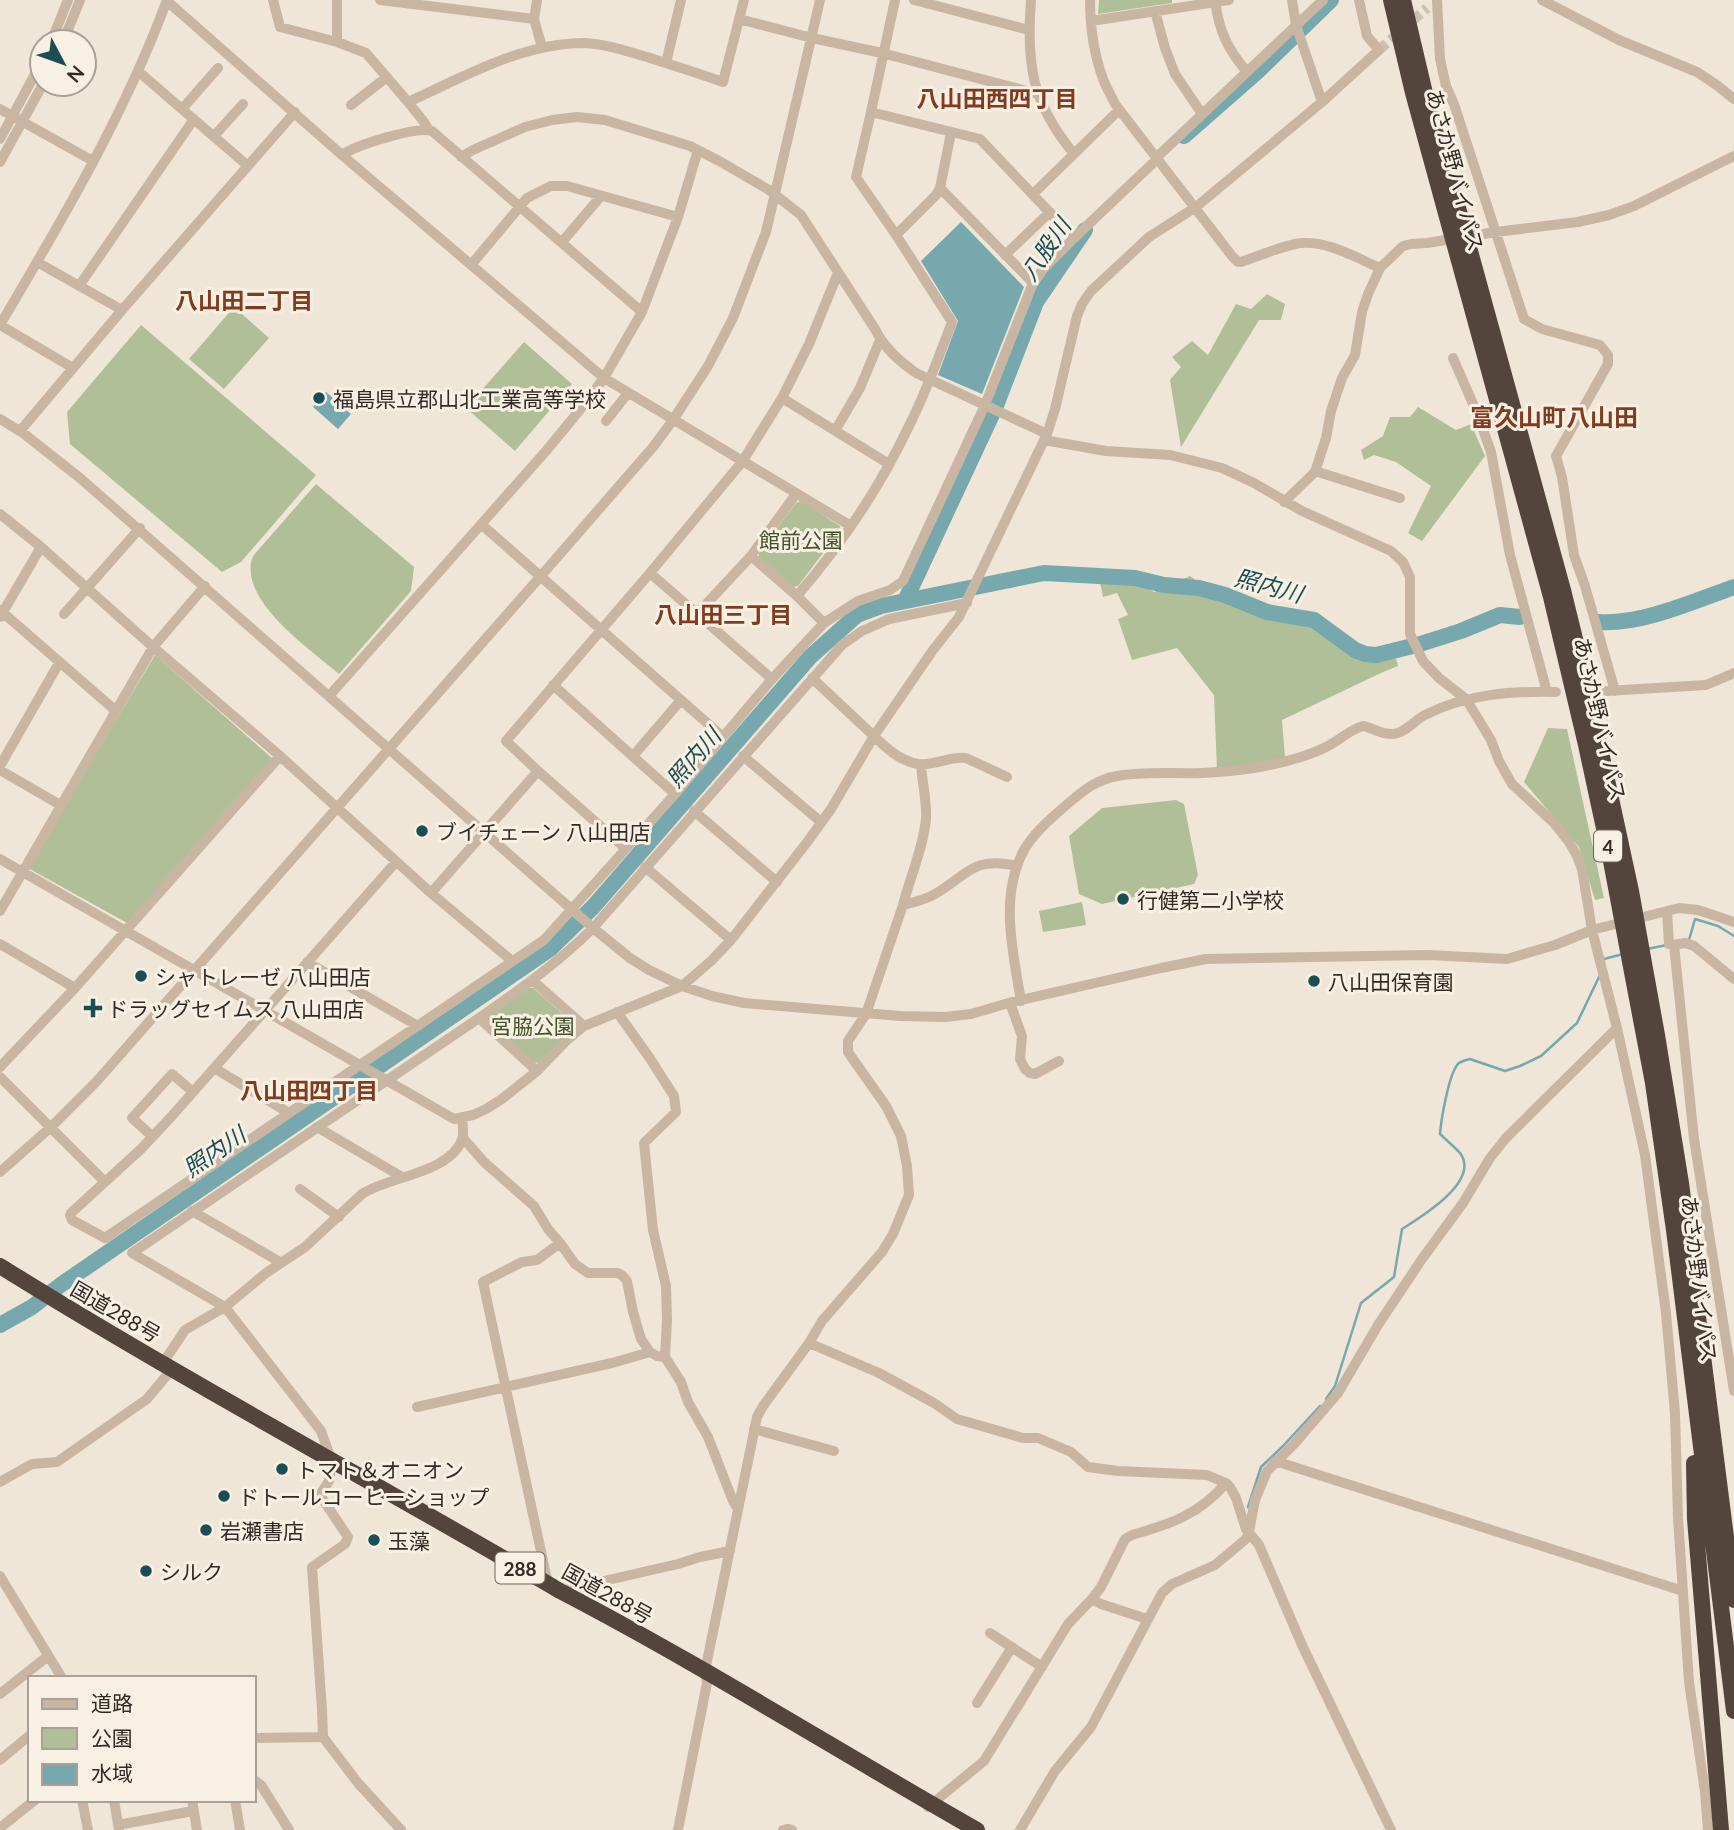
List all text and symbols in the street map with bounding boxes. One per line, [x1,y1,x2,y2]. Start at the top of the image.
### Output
north arrow [28,28,98,98]
text: N [63,61,90,88]
district label: 八山田西四丁目 [917,84,1078,112]
street label: あさか野バイパス [1422,86,1490,254]
water label: 八股川 [1014,210,1078,285]
district label: 八山田二丁目 [175,286,313,314]
place label: 福島県立郡山北工業高等学校 [333,386,606,411]
marker: 福島県立郡山北工業高等学校 [311,390,327,406]
district label: 富久山町八山田 [1470,402,1638,431]
park label: 館前公園 [759,527,843,552]
water label: 照内川 [1232,563,1309,608]
district label: 八山田三丁目 [654,600,792,628]
street label: あさか野バイパス [1570,635,1632,803]
water label: 照内川 [660,720,728,792]
place label: ブイチェーン 八山田店 [436,819,650,844]
marker: ブイチェーン 八山田店 [414,823,430,839]
road number: 4 [1594,831,1622,862]
place label: 行健第二小学校 [1137,887,1284,912]
marker: 行健第二小学校 [1115,891,1131,907]
place label: シャトレーゼ 八山田店 [155,964,370,989]
marker: シャトレーゼ 八山田店 [133,968,149,984]
place label: 八山田保育園 [1328,969,1454,994]
marker: 八山田保育園 [1306,973,1322,989]
place label: ドラッグセイムス 八山田店 [107,996,364,1021]
marker: ドラッグセイムス 八山田店 [85,1000,101,1016]
park label: 宮脇公園 [491,1013,575,1038]
district label: 八山田四丁目 [240,1076,378,1104]
water label: 照内川 [178,1118,253,1182]
street label: あさか野バイパス [1677,1194,1723,1364]
street label: 国道288号 [67,1275,165,1347]
place label: トマト＆オニオン [296,1457,464,1482]
marker: トマト＆オニオン [274,1461,290,1477]
place label: ドトールコーヒーショップ [238,1484,489,1509]
marker: ドトールコーヒーショップ [216,1488,232,1504]
place label: 岩瀬書店 [220,1518,304,1543]
marker: 岩瀬書店 [198,1522,214,1538]
place label: 玉藻 [388,1528,430,1553]
marker: 玉藻 [366,1532,382,1548]
road number: 288 [496,1552,544,1584]
street label: 国道288号 [558,1558,658,1628]
place label: シルク [160,1559,223,1584]
marker: シルク [138,1563,154,1579]
legend [28,1676,256,1802]
text: 道路 [91,1690,133,1715]
text: 公園 [91,1725,133,1750]
text: 水域 [91,1760,133,1785]

